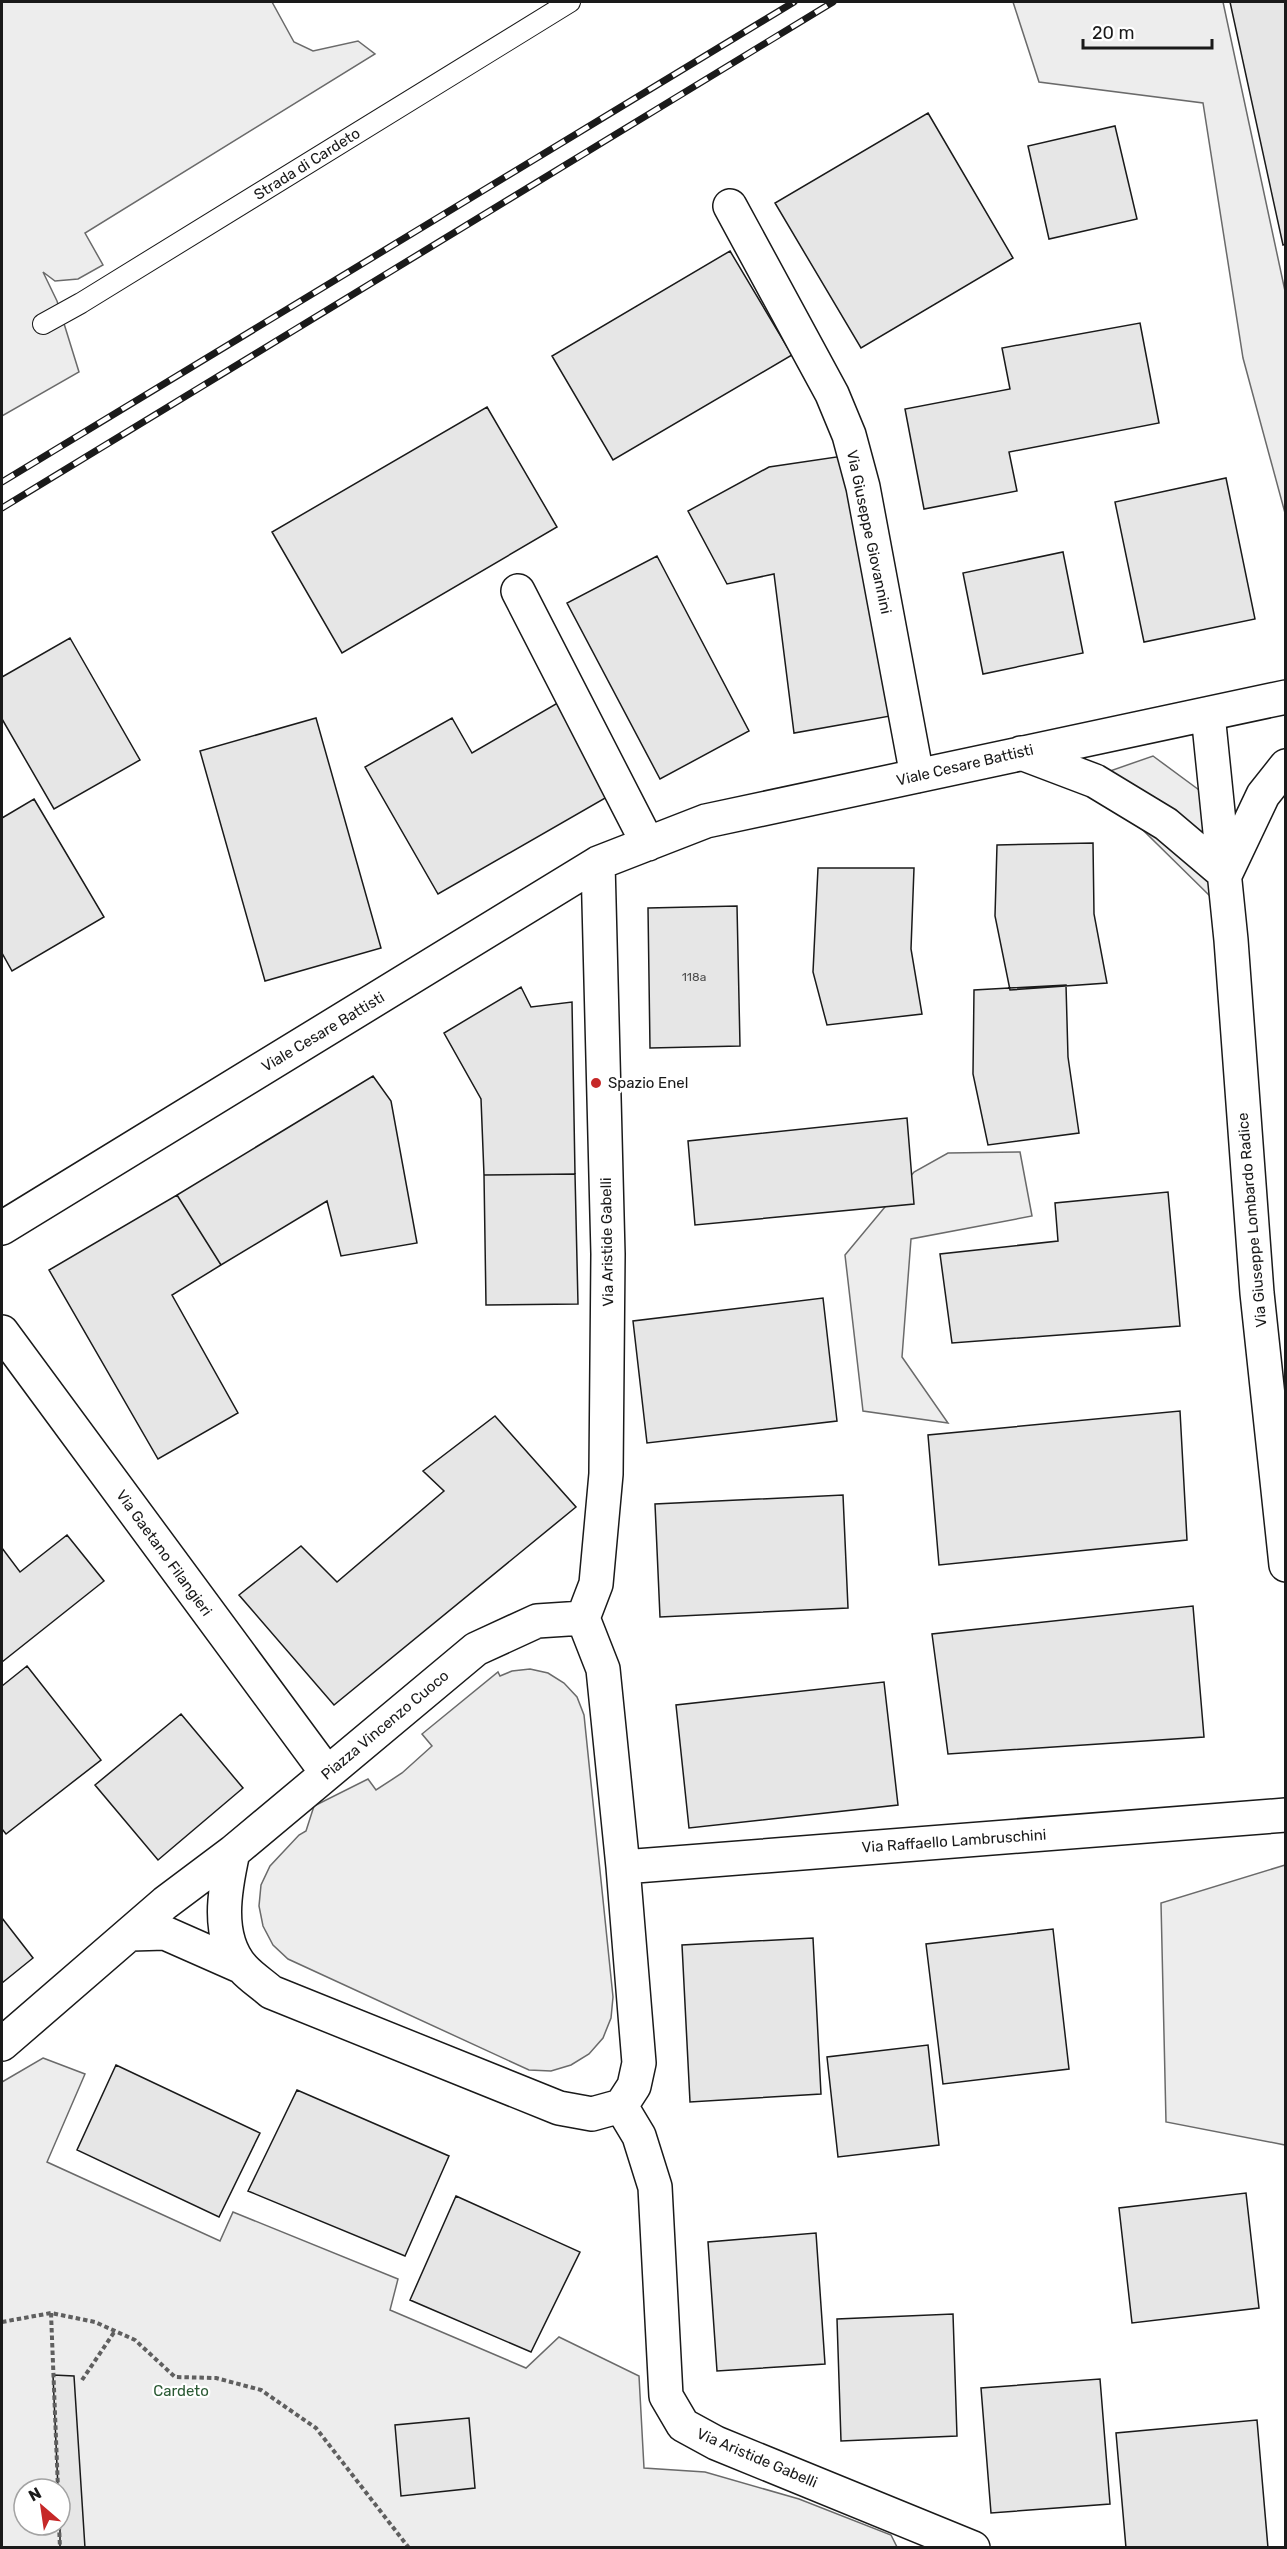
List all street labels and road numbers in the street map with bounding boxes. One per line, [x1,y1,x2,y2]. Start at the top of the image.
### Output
street label: Strada di Cardeto [251,124,363,204]
street label: Via Giuseppe Giovannini [843,448,895,616]
street label: Viale Cesare Battisti [895,740,1035,790]
street label: Viale Cesare Battisti [258,988,388,1076]
street label: Via Giuseppe Lombardo Radice [1234,1112,1270,1328]
street label: Via Aristide Gabelli [597,1177,617,1307]
street label: Via Gaetano Filangieri [112,1486,216,1620]
street label: Piazza Vincenzo Cuoco [318,1666,452,1784]
street label: Via Raffaello Lambruschini [861,1826,1047,1856]
street label: Via Aristide Gabelli [694,2424,820,2492]

